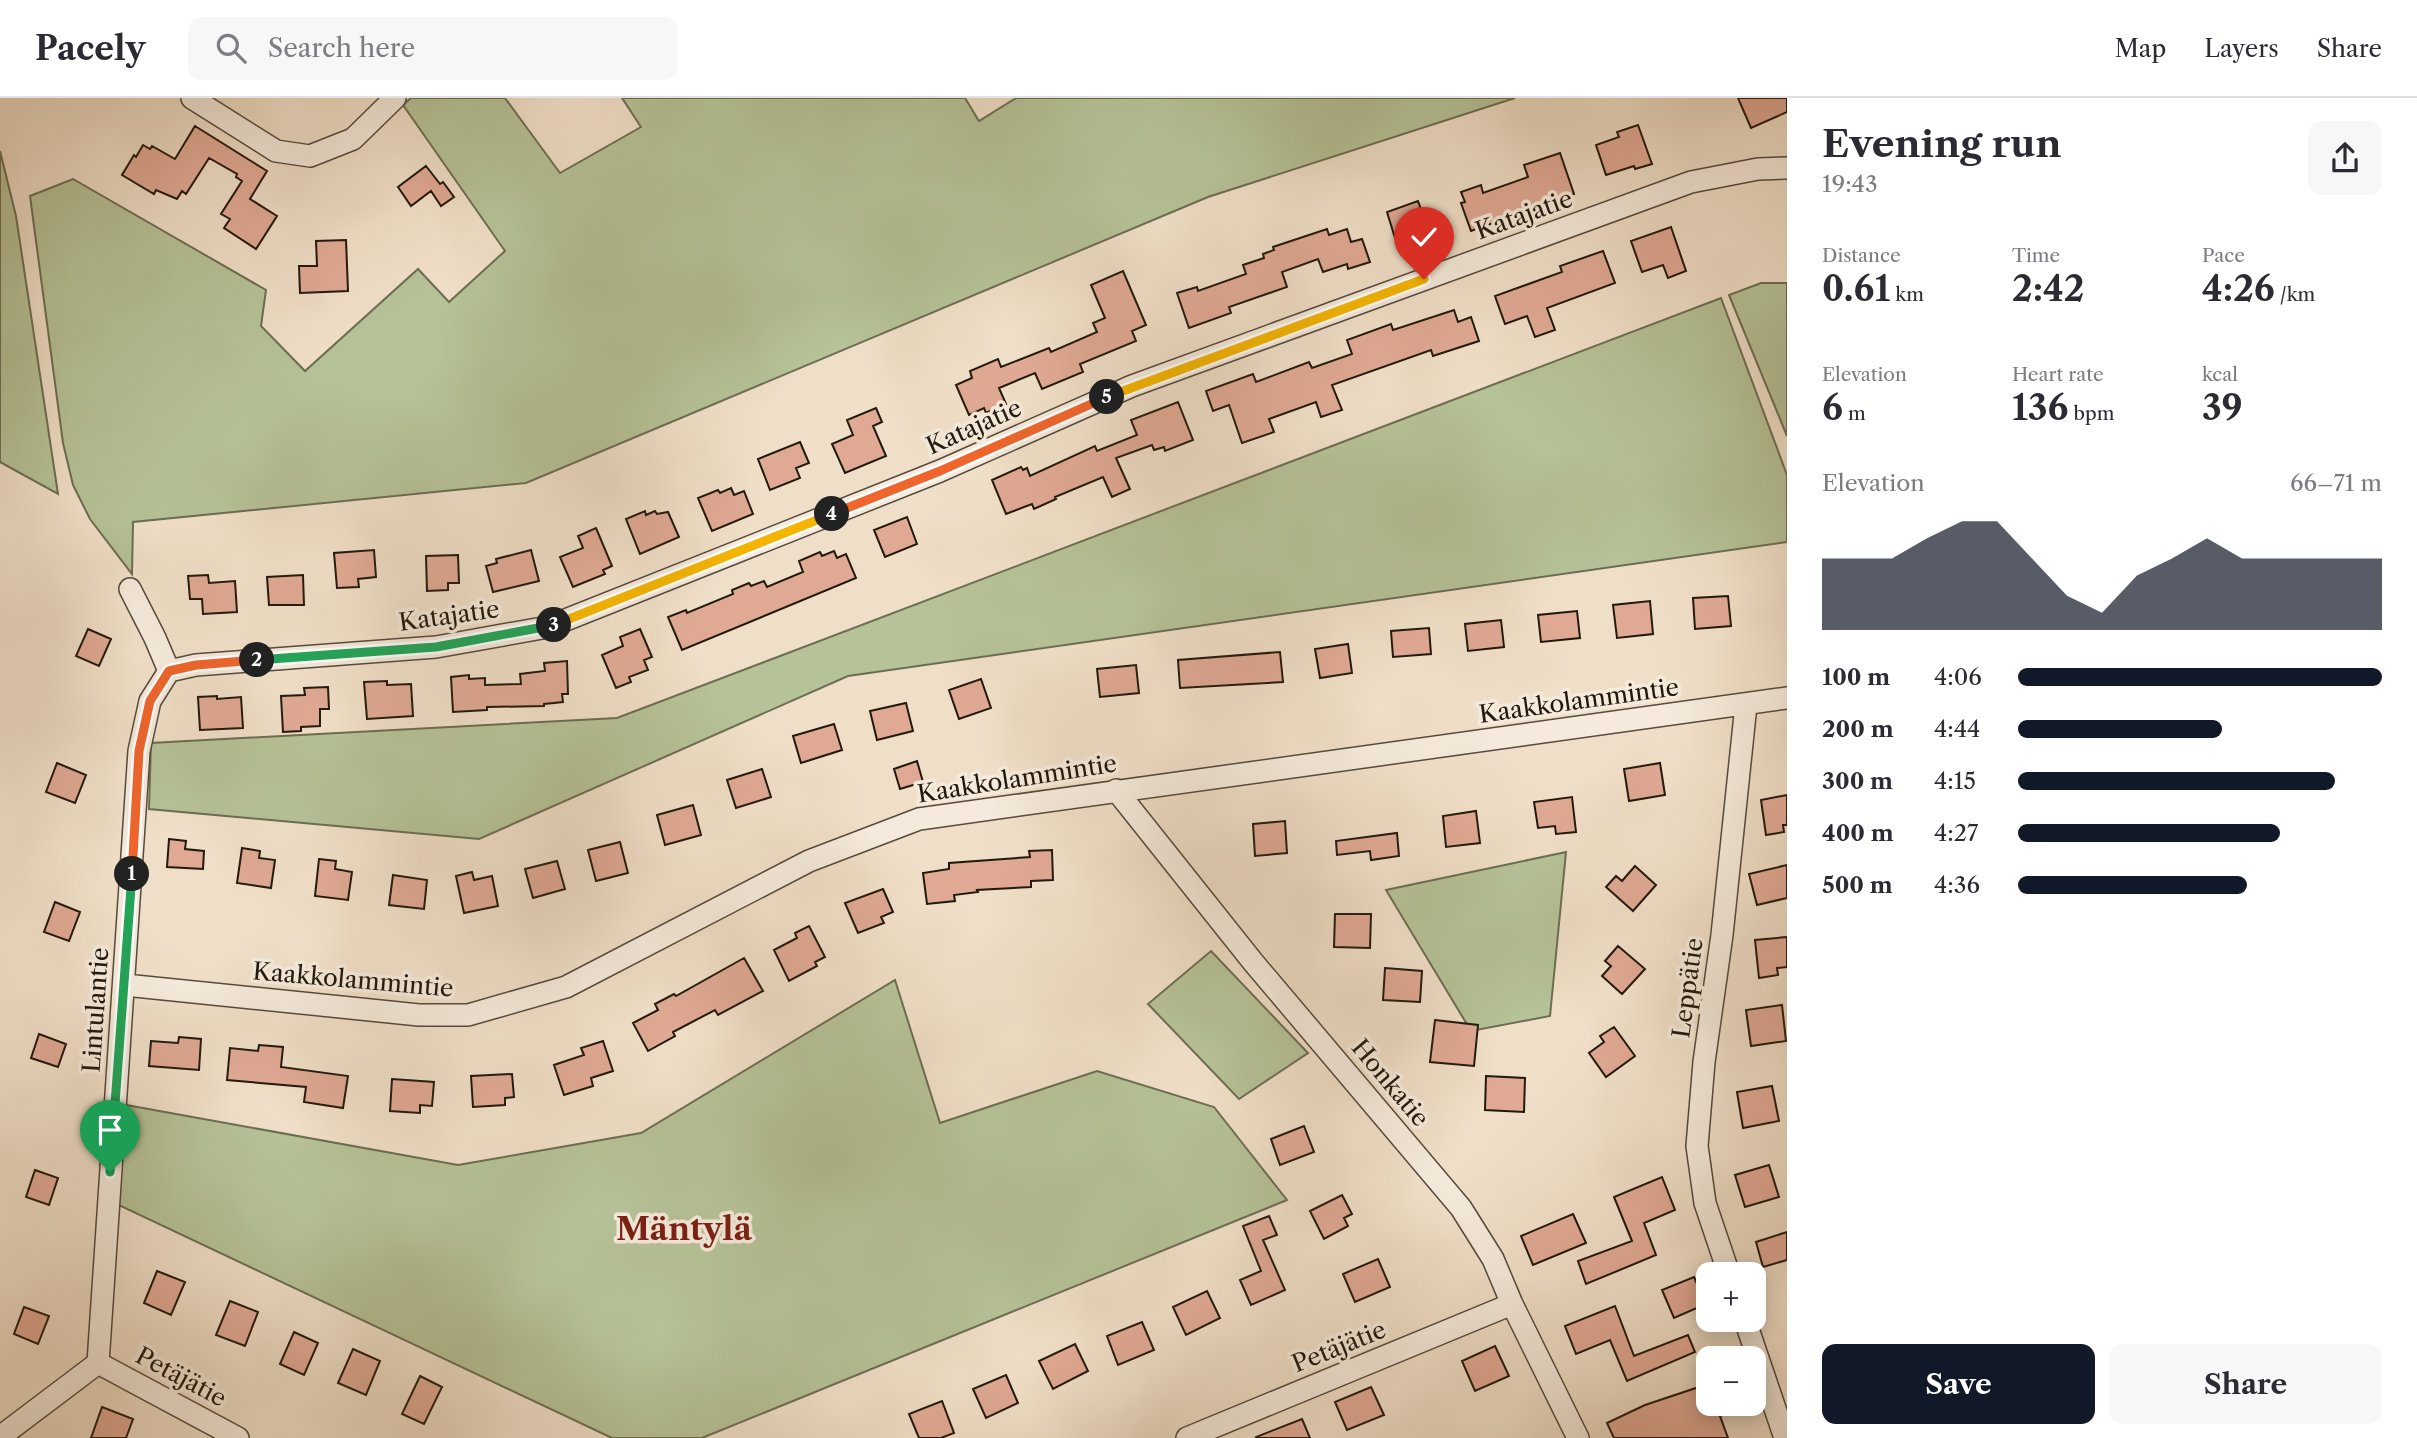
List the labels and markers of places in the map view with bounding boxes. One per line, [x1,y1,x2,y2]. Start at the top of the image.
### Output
pin [1394,207,1454,279]
pin: 5 [1090,380,1124,414]
pin: 4 [814,496,850,532]
pin: 3 [536,608,572,642]
pin: 2 [240,642,274,678]
pin: 1 [114,856,150,892]
pin [80,1100,140,1172]

